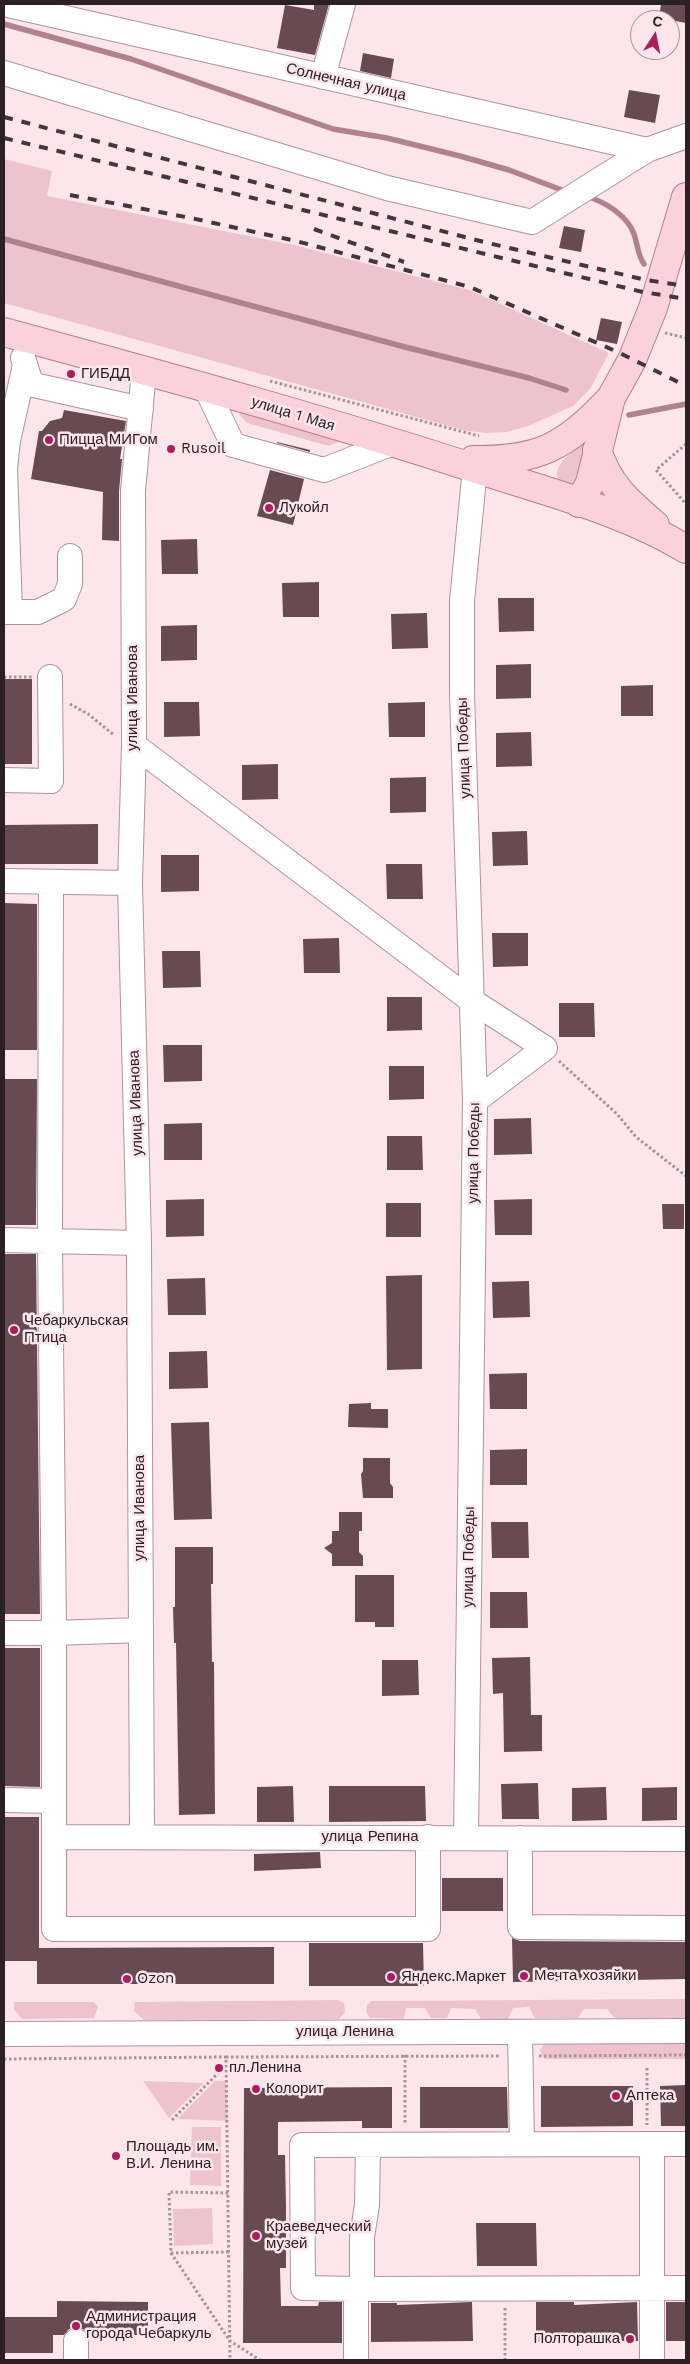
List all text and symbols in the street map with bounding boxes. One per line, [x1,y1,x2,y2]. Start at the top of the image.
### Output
north arrow [630,10,680,60]
text: С [651,12,664,30]
street label: Солнечная улица [284,59,408,105]
place label: ГИБДД [81,365,130,383]
marker: ГИБДД [65,368,77,380]
street label: улица 1 Мая [249,393,337,435]
place label: Пицца МИГом [59,431,158,449]
marker: Пицца МИГом [43,434,55,446]
place label: Rusoil [181,440,226,458]
marker: Rusoil [165,443,177,455]
place label: Лукойл [279,499,329,517]
marker: Лукойл [263,502,275,514]
street label: улица Иванова [124,645,142,751]
street label: улица Победы [453,697,475,799]
street label: улица Иванова [125,1050,147,1156]
street label: улица Победы [464,1102,484,1204]
place label: Чебаркульская Птица [24,1312,128,1347]
marker: Чебаркульская Птица [8,1324,20,1336]
street label: улица Иванова [131,1455,149,1561]
street label: улица Победы [459,1506,479,1608]
street label: улица Репина [321,1828,419,1846]
place label: Мечта хозяйки [534,1967,636,1985]
place label: Яндекс.Маркет [401,1968,506,1986]
place label: Ozon [137,1970,174,1988]
marker: Мечта хозяйки [518,1970,530,1982]
marker: Яндекс.Маркет [385,1971,397,1983]
marker: Ozon [121,1973,133,1985]
street label: улица Ленина [296,2023,394,2041]
place label: пл.Ленина [229,2059,301,2077]
marker: пл.Ленина [213,2062,225,2074]
place label: Колорит [266,2080,324,2098]
marker: Колорит [250,2083,262,2095]
place label: Аптека [626,2087,674,2105]
marker: Аптека [610,2090,622,2102]
place label: Площадь им. В.И. Ленина [126,2138,219,2173]
marker: Площадь им. В.И. Ленина [110,2150,122,2162]
place label: Краеведческий музей [266,2218,371,2253]
marker: Краеведческий музей [250,2230,262,2242]
place label: Администрация города Чебаркуль [86,2308,212,2343]
marker: Администрация города Чебаркуль [70,2320,82,2332]
place label: Полторашка [533,2330,620,2348]
marker: Полторашка [624,2333,636,2345]

